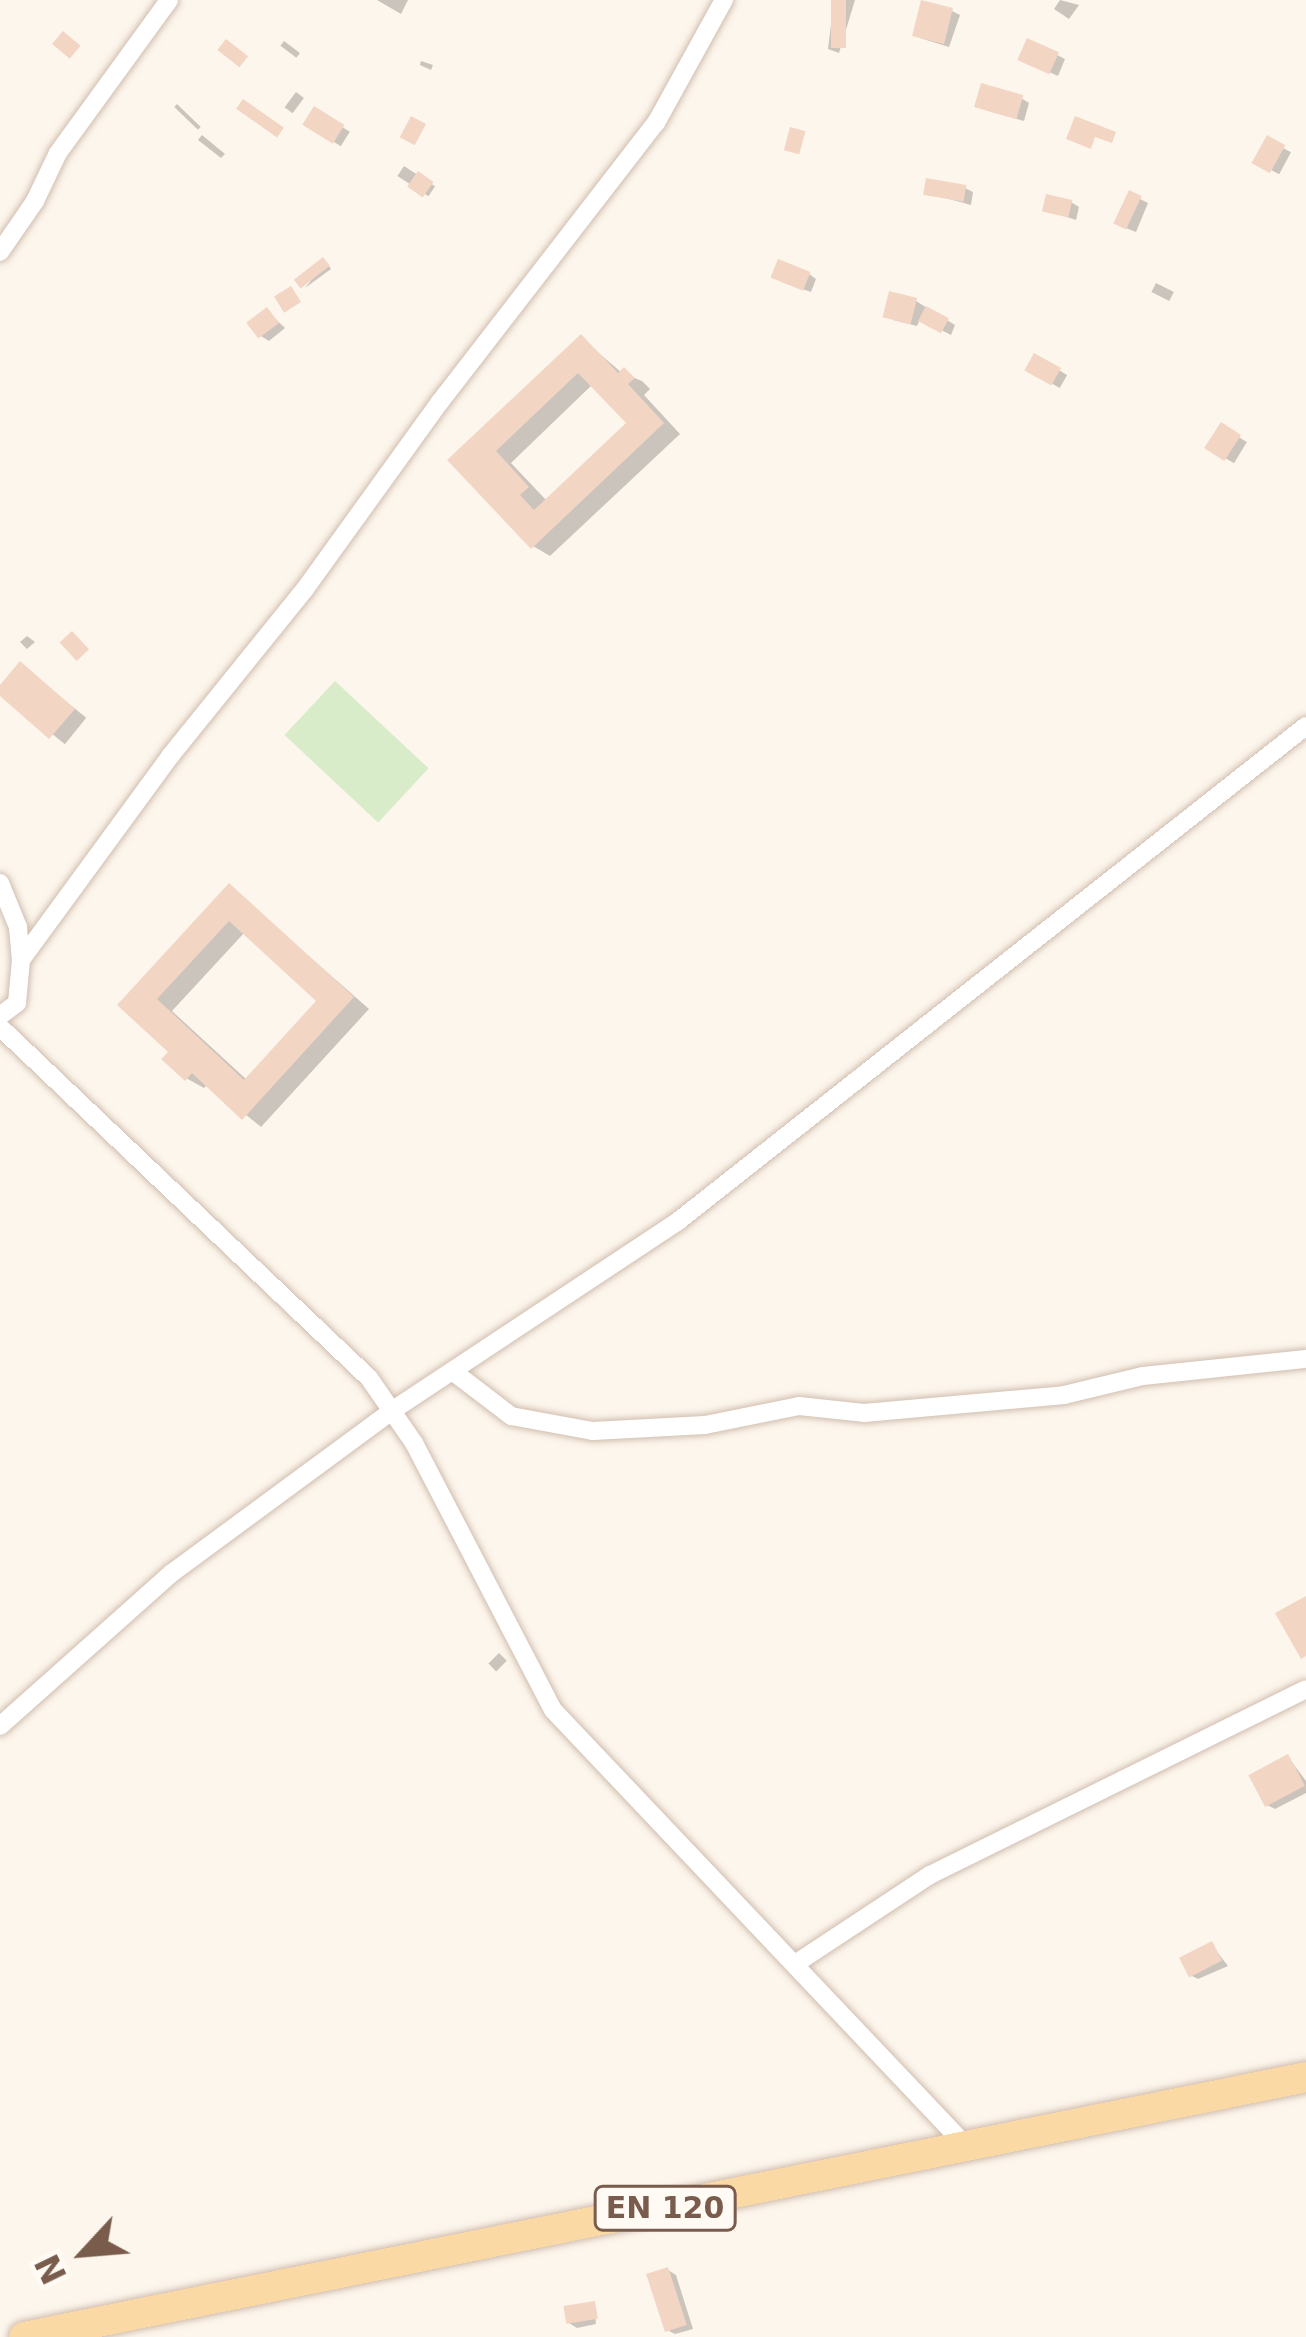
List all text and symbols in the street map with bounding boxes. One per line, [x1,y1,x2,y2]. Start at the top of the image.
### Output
road number: EN 120 [593,2184,737,2232]
north arrow [24,2193,144,2313]
text: N [28,2248,75,2290]

